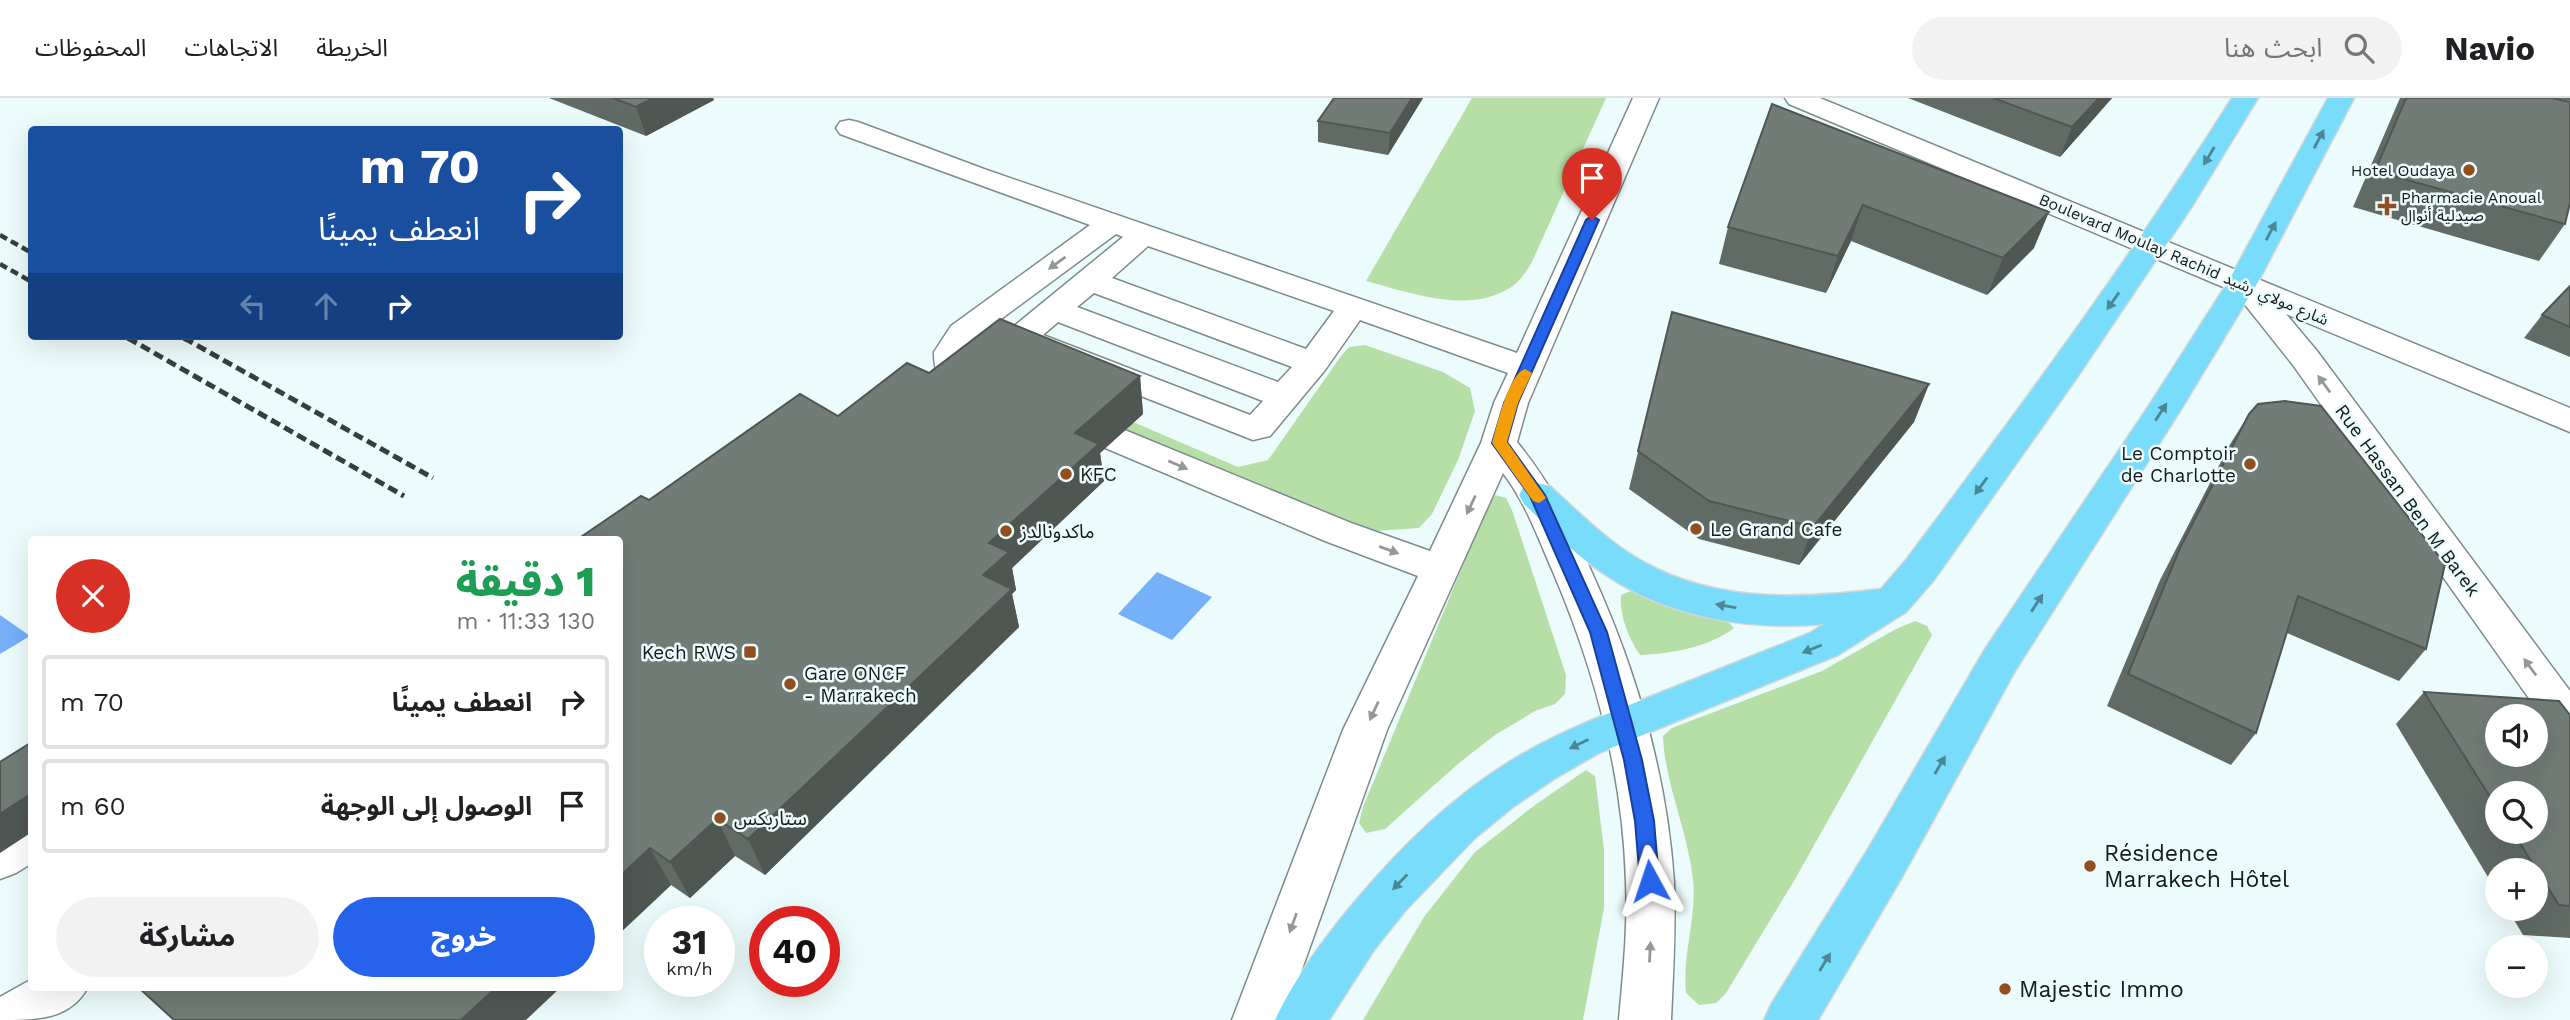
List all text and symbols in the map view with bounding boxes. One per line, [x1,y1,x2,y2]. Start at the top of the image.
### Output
search box [1912,17,2402,80]
icon: search [2340,29,2378,67]
text: Navio [2444,29,2535,68]
text: ابحث هنا [2224,33,2322,63]
text: المحفوظات [35,34,146,62]
text: الاتجاهات [184,34,278,62]
text: الخريطة [316,34,388,62]
one-way arrow [2313,129,2325,149]
text: 70 m [360,137,480,195]
one-way arrow [2203,147,2215,166]
pin [1562,148,1622,220]
icon: right [504,154,595,245]
icon: arrive [1573,159,1611,197]
place label: Hotel Oudaya [2351,161,2455,180]
marker: Hotel Oudaya [2461,162,2477,178]
place label: Pharmacie Anoual صيدلية أنوال [2401,188,2542,226]
street label: Boulevard Moulay Rachid شارع مولاي رشيد [2035,190,2331,332]
marker: Pharmacie Anoual صيدلية أنوال [2379,198,2395,214]
text: انعطف يمينًا [318,210,480,248]
one-way arrow [2265,221,2276,241]
one-way arrow [1048,256,1066,270]
icon: left [234,287,272,325]
icon: ahead [307,287,345,325]
icon: right [380,287,418,325]
one-way arrow [2107,292,2120,311]
one-way arrow [2317,375,2331,393]
street label: Rue Hassan Ben M Barek [2330,400,2485,601]
one-way arrow [2155,403,2168,422]
place label: Le Comptoir de Charlotte [2121,442,2236,487]
marker: Le Comptoir de Charlotte [2242,456,2258,472]
one-way arrow [1168,460,1189,471]
place label: KFC [1080,463,1117,486]
marker: KFC [1058,466,1074,482]
one-way arrow [1974,477,1988,495]
one-way arrow [1465,495,1476,515]
place label: Le Grand Cafe [1710,518,1843,541]
place label: ماكدونالدز [1019,520,1095,543]
marker: Le Grand Cafe [1688,521,1704,537]
marker: ماكدونالدز [998,523,1014,539]
one-way arrow [1379,545,1400,556]
text: 1 دقيقة [455,557,595,606]
button: close [56,559,130,633]
one-way arrow [2030,594,2044,612]
one-way arrow [1715,600,1737,611]
text: 130 m · 11:33 [457,608,595,635]
place label: Kech RWS [642,641,736,664]
marker: Kech RWS [742,644,758,660]
one-way arrow [1801,644,1822,655]
one-way arrow [2523,658,2537,676]
place label: Gare ONCF - Marrakech [804,662,917,707]
marker: Gare ONCF - Marrakech [782,676,798,692]
icon: right [553,683,591,721]
text: 70 m [60,687,124,717]
text: انعطف يمينًا [392,687,532,717]
one-way arrow [1368,701,1379,721]
map controls [2485,704,2548,998]
button: sound [2485,704,2548,767]
one-way arrow [1568,739,1589,750]
one-way arrow [1934,755,1946,775]
button: search [2485,781,2548,844]
icon: arrive [553,787,591,825]
text: 60 m [60,791,126,821]
text: الوصول إلى الوجهة [321,791,532,821]
place label: ستاربكس [734,807,807,830]
marker: ستاربكس [712,810,728,826]
place label: Résidence Marrakech Hôtel [2104,840,2289,893]
position arrow [1613,844,1687,918]
marker: Résidence Marrakech Hôtel [2082,858,2098,874]
button: + [2485,858,2548,921]
one-way arrow [1392,874,1409,891]
button: مشاركة [56,897,319,977]
button: خروج [333,897,595,977]
speed limit sign: 40 [749,906,840,997]
one-way arrow [1288,913,1299,934]
text: 31 [672,921,707,963]
button: − [2485,935,2548,998]
one-way arrow [1644,941,1655,963]
one-way arrow [1819,952,1831,971]
text: km/h [666,958,713,979]
place label: Majestic Immo [2019,976,2184,1003]
marker: Majestic Immo [1997,981,2013,997]

